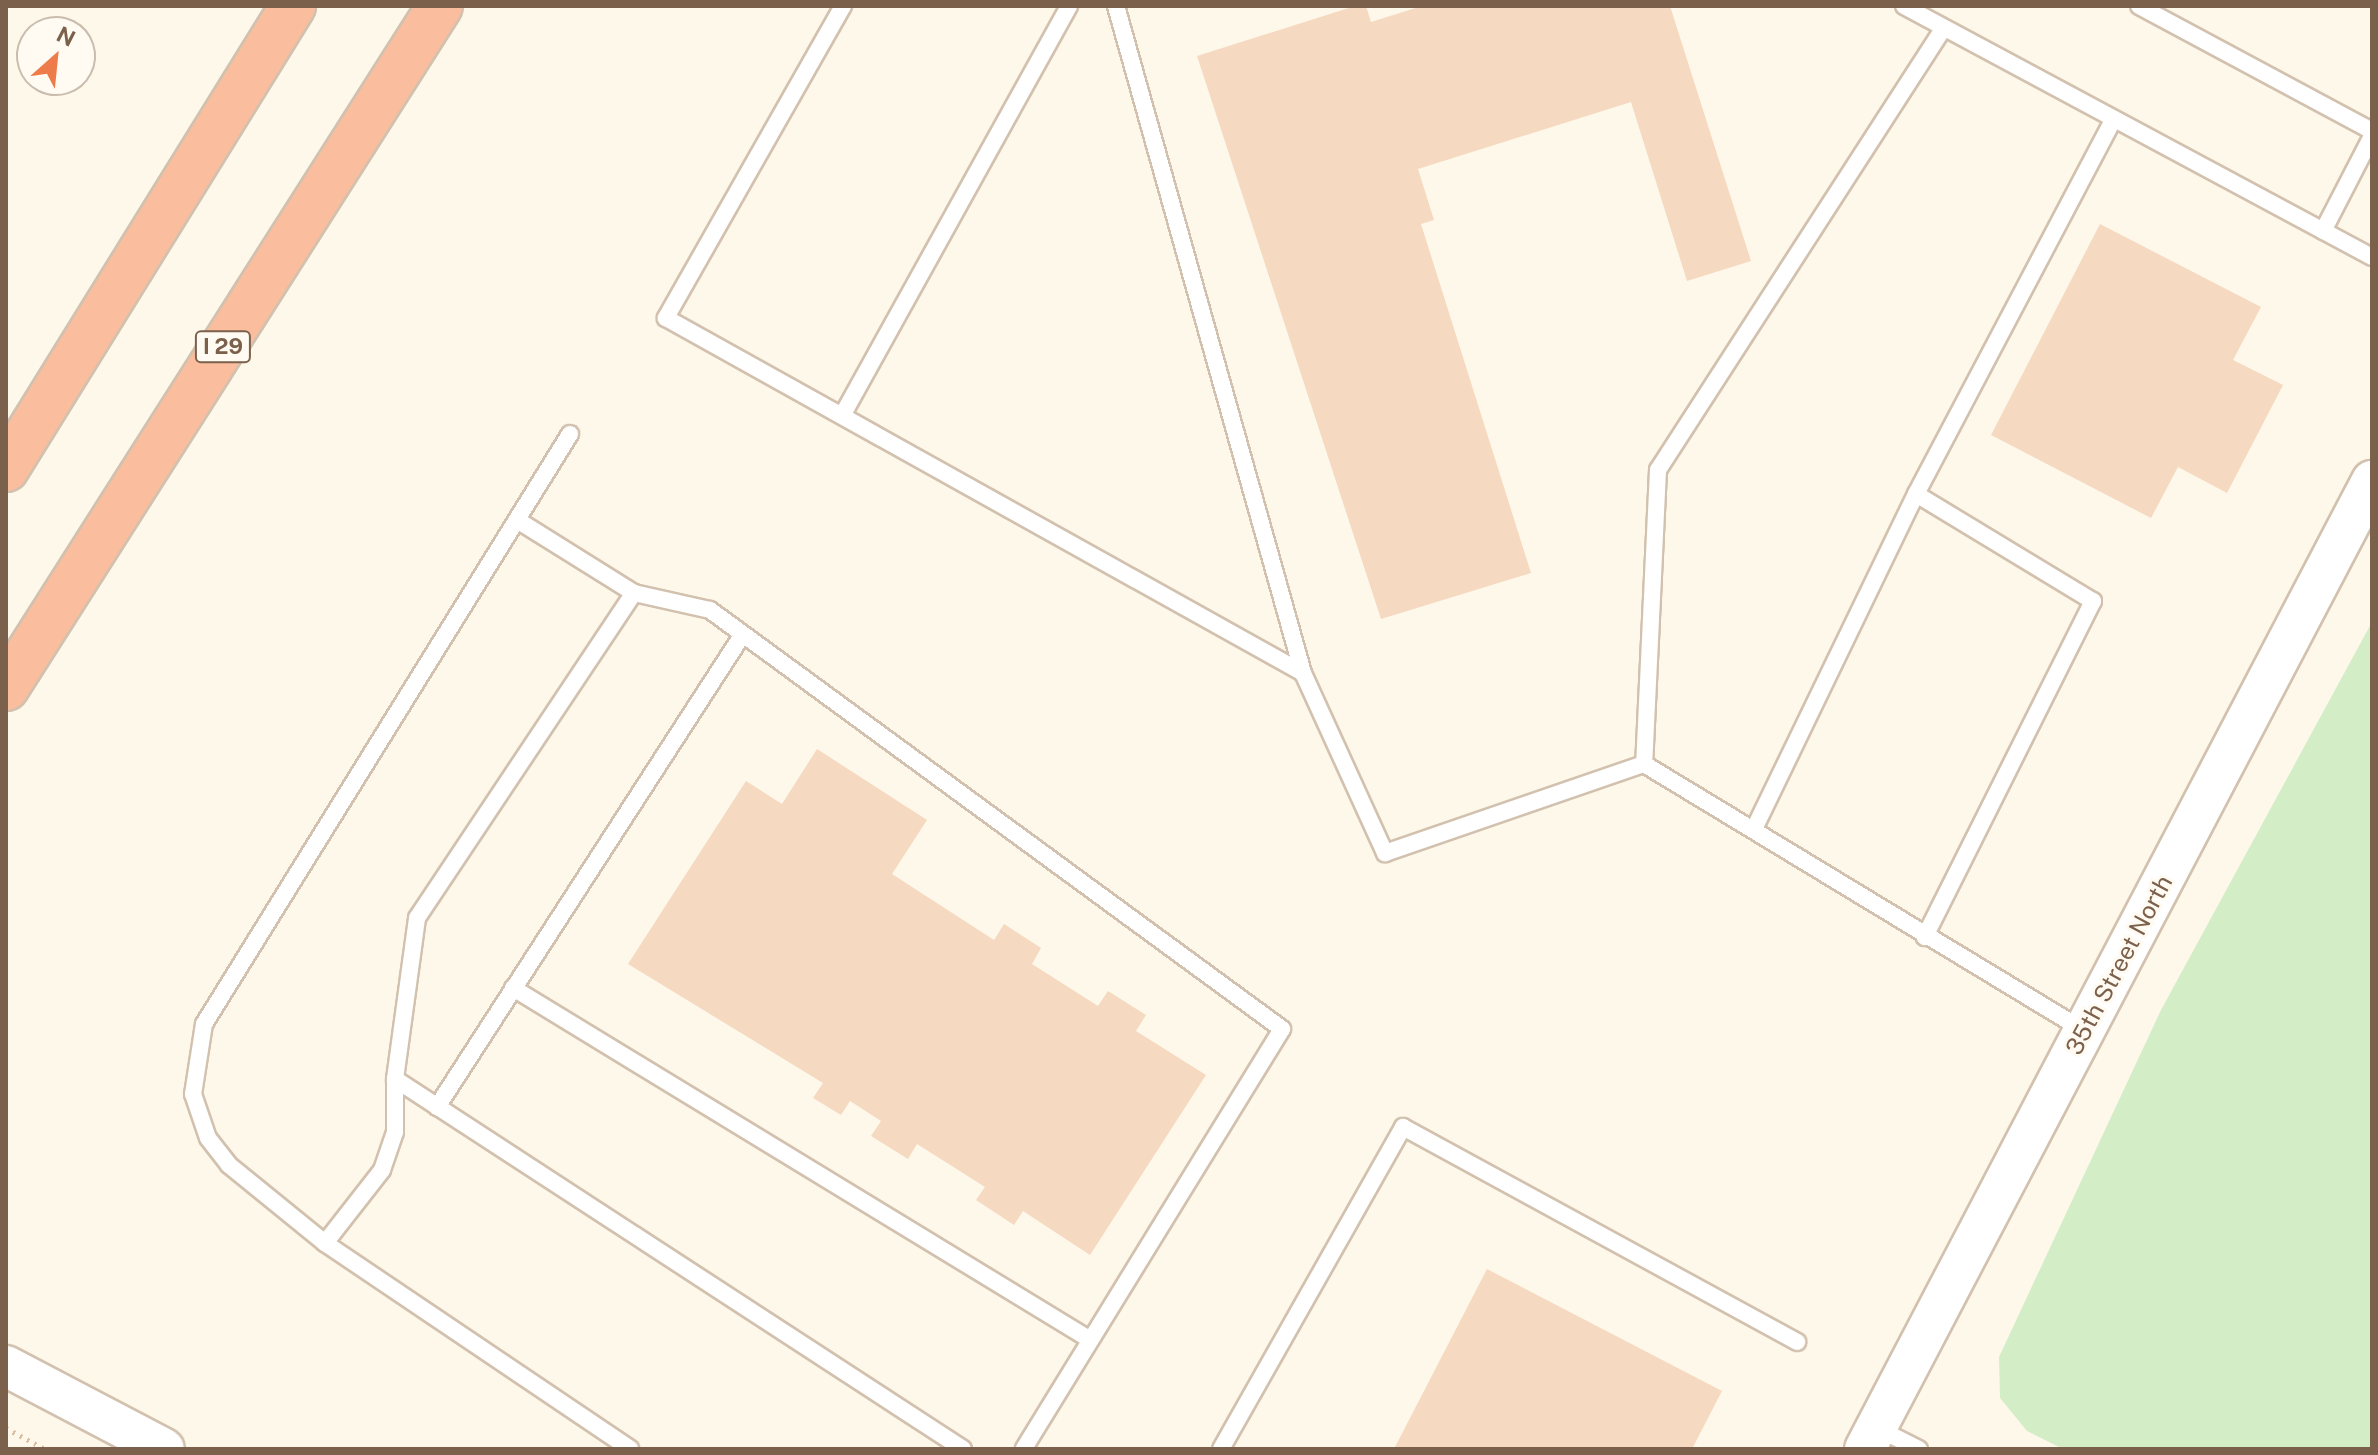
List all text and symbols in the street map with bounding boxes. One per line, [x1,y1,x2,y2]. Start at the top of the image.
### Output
north arrow [16,16,96,96]
text: N [52,21,80,52]
road number: I 29 [193,329,253,365]
street label: 35th Street North [2060,870,2178,1060]

